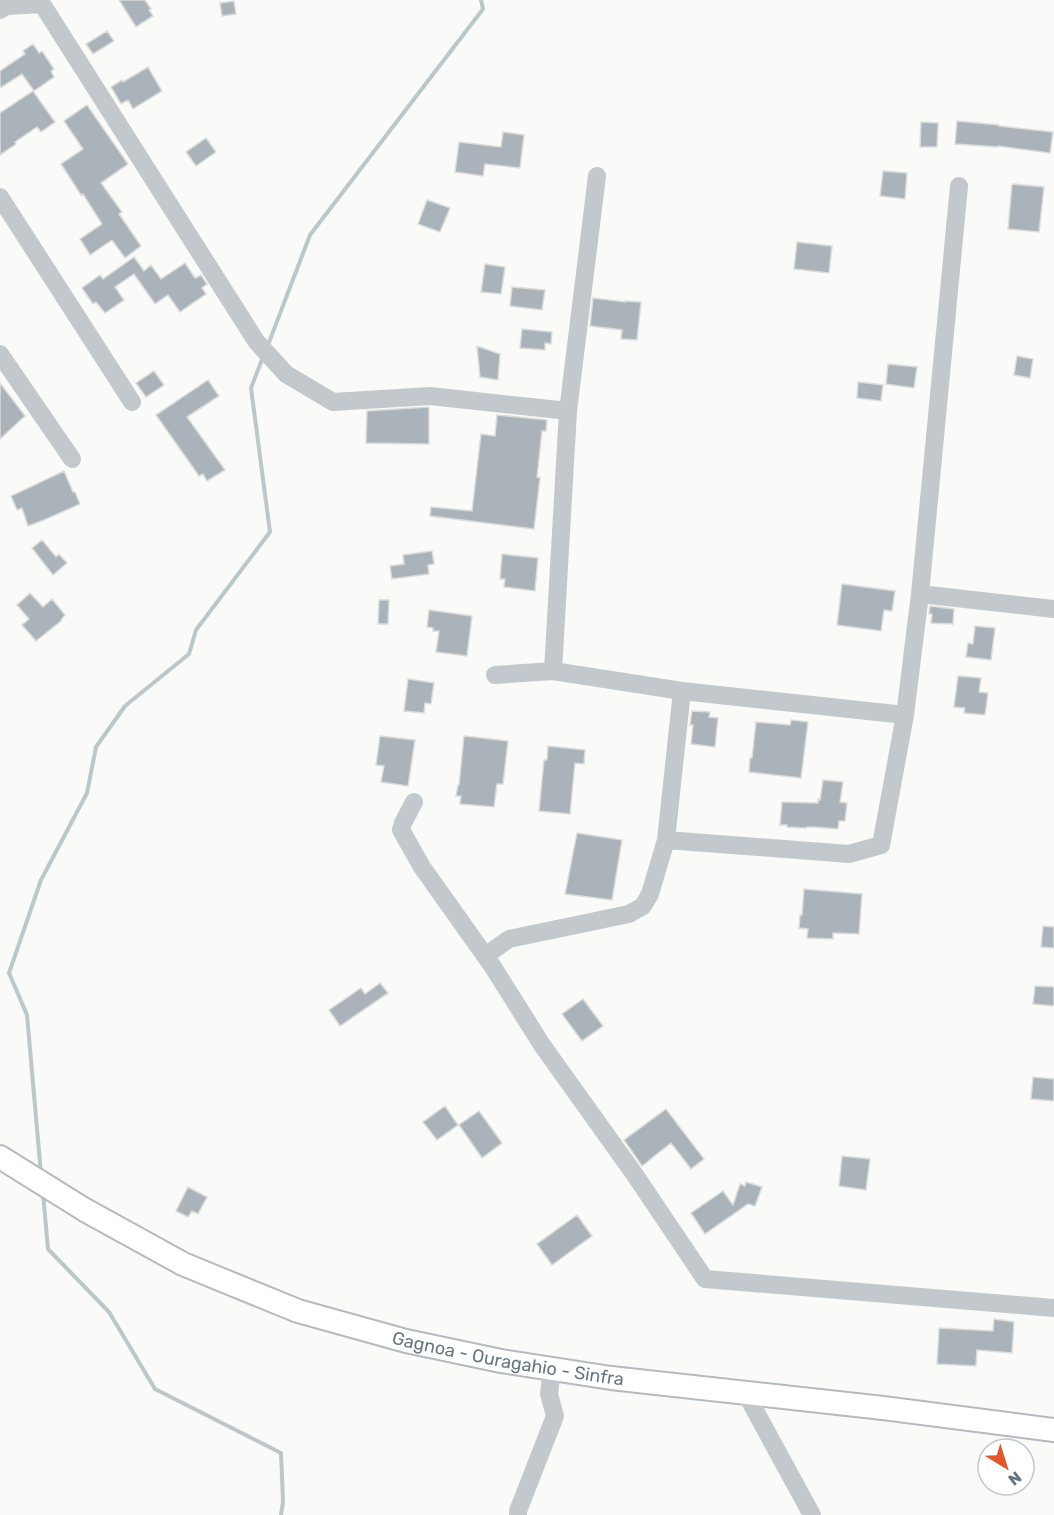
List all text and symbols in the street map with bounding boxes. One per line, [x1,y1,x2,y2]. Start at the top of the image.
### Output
street label: Gagnoa - Ouragahio - Sinfra [390,1327,625,1390]
north arrow [976,1437,1036,1497]
text: N [1005,1467,1025,1489]

